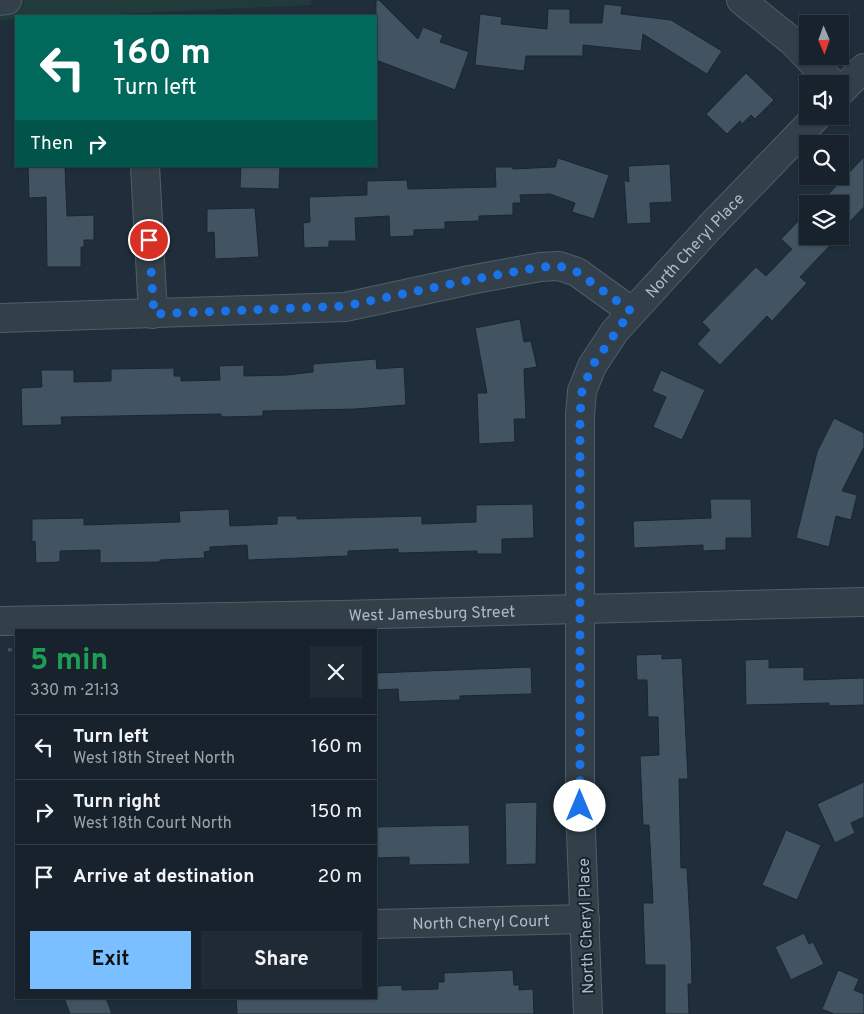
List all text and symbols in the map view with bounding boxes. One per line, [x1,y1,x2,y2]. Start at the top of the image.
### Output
north arrow [799,15,849,65]
map controls [799,15,849,245]
text: 160 m [113,32,211,76]
icon: left [30,35,95,100]
text: Turn left [113,75,196,102]
button: sound [799,75,849,125]
icon: right [83,130,111,158]
text: Then [30,132,73,156]
button: search [799,135,849,185]
street label: North Cheryl Place [642,190,749,303]
button: layers [799,195,849,245]
pin [128,219,170,261]
icon: arrive [135,226,163,254]
street label: West Jamesburg Street [348,603,516,627]
text: 5 min [30,643,108,680]
button: close [310,646,362,698]
text: 330 m · 21:13 [30,681,119,701]
text: Turn left [73,725,149,749]
icon: left [30,733,58,761]
text: 160 m [311,735,362,759]
text: West 18th Street North [73,749,235,769]
position arrow [553,779,605,831]
text: Turn right [73,790,161,814]
icon: right [30,798,58,826]
text: 150 m [310,800,362,824]
text: West 18th Court North [73,814,232,834]
street label: North Cheryl Place [575,858,599,994]
icon: arrive [30,863,58,891]
text: Arrive at destination [73,865,254,889]
text: 20 m [318,865,362,889]
street label: North Cheryl Court [412,912,550,935]
button: Exit [30,931,191,989]
button: Share [201,931,362,989]

